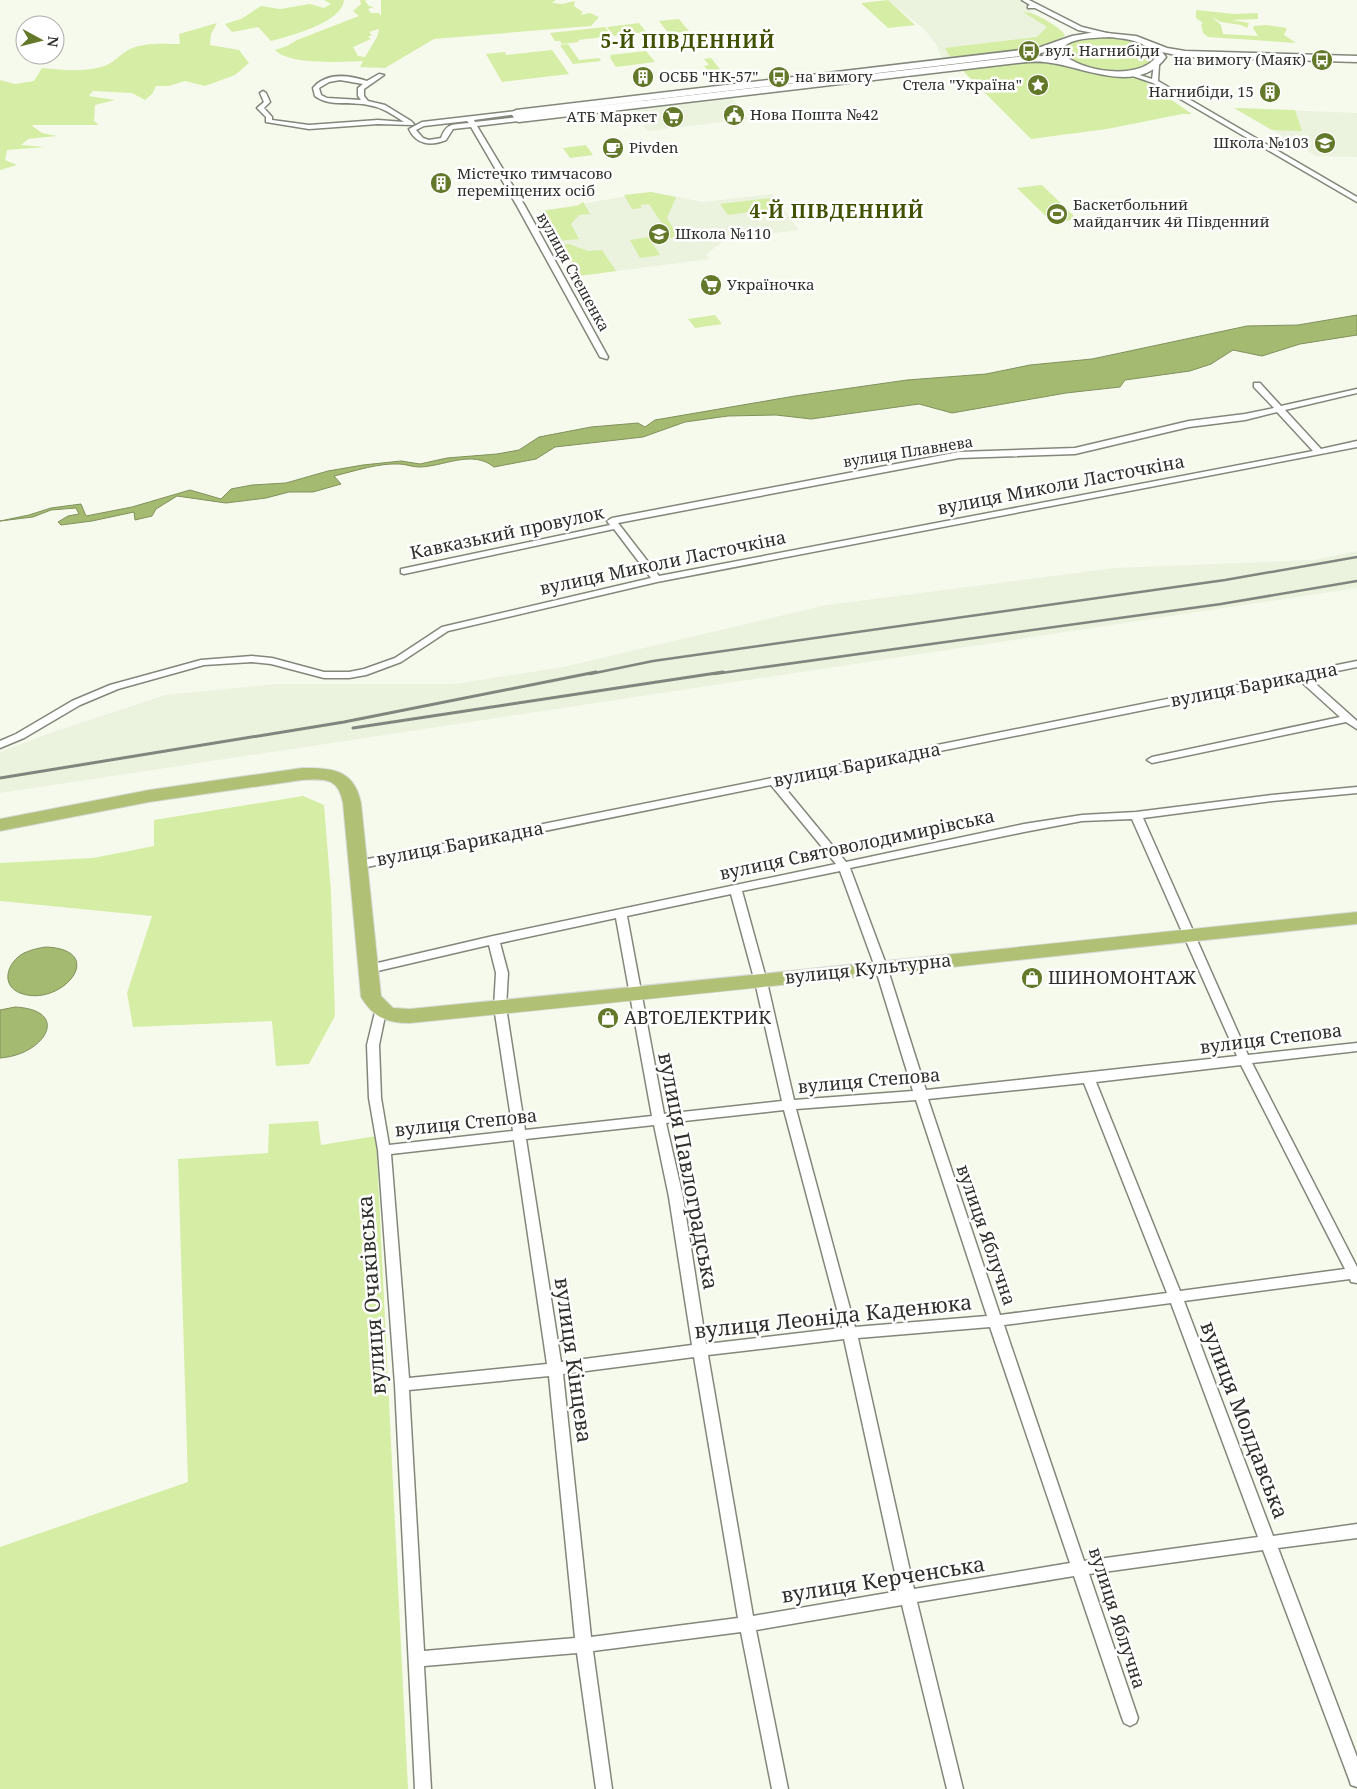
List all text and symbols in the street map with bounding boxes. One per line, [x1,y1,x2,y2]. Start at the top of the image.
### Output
north arrow [15,15,65,65]
district label: 5-Й ПІВДЕННИЙ [601,28,776,54]
text: N [43,35,64,48]
bus stop icon: вул. Нагнибіди [1017,39,1041,63]
place label: вул. Нагнибіди [1045,40,1160,60]
bus stop icon: на вимогу (Маяк) [1310,48,1334,72]
place label: на вимогу (Маяк) [1174,49,1306,69]
building icon: ОСББ "НК-57" [631,65,655,89]
bus stop icon: на вимогу [767,65,791,89]
place label: ОСББ "НК-57" [659,66,758,86]
place label: на вимогу [795,66,873,86]
place icon: Стела "Україна" [1026,73,1050,97]
place label: Стела "Україна" [902,74,1022,94]
building icon: Нагнибіди, 15 [1258,80,1282,104]
place label: Нагнибіди, 15 [1148,81,1254,101]
public building icon: Нова Пошта №42 [722,103,746,127]
place label: Нова Пошта №42 [750,104,879,124]
supermarket icon: АТБ Маркет [661,105,685,129]
place label: АТБ Маркет [566,106,657,126]
school or university icon: Школа №103 [1313,131,1337,155]
place label: Школа №103 [1213,132,1309,152]
cafe icon: Pivden [601,136,625,160]
place label: Pivden [629,137,679,157]
place label: Містечко тимчасово переміщених осіб [457,163,612,200]
building icon: Містечко тимчасово переміщених осіб [429,171,453,195]
place label: Баскетбольний майданчик 4й Південний [1073,194,1270,231]
district label: 4-Й ПІВДЕННИЙ [750,198,925,224]
sports icon: Баскетбольний майданчик 4й Південний [1045,202,1069,226]
street label: вулиця Стешенка [533,208,615,335]
school or university icon: Школа №110 [647,222,671,246]
place label: Школа №110 [675,223,771,243]
supermarket icon: Україночка [699,273,723,297]
place label: Україночка [727,274,815,294]
street label: вулиця Плавнева [841,431,974,471]
street label: вулиця Миколи Ласточкіна [935,448,1186,520]
street label: Кавказький провулок [408,500,606,564]
street label: вулиця Миколи Ласточкіна [537,524,788,600]
street label: вулиця Барикадна [1168,656,1339,712]
street label: вулиця Барикадна [771,736,942,792]
street label: вулиця Святоволодимирівська [717,803,996,885]
street label: вулиця Барикадна [374,815,545,871]
street label: вулиця Культурна [783,947,952,989]
place label: ШИНОМОНТАЖ [1048,965,1196,989]
shop icon: ШИНОМОНТАЖ [1020,966,1044,990]
place label: АВТОЕЛЕКТРИК [624,1005,771,1029]
shop icon: АВТОЕЛЕКТРИК [596,1006,620,1030]
street label: вулиця Степова [1198,1017,1343,1059]
street label: вулиця Павлоградська [652,1050,726,1292]
street label: вулиця Степова [797,1062,941,1098]
street label: вулиця Степова [394,1103,538,1141]
street label: вулиця Яблучна [952,1161,1022,1308]
street label: вулиця Очаківська [350,1194,392,1396]
street label: вулиця Кінцева [549,1275,599,1444]
street label: вулиця Леоніда Каденюка [693,1287,973,1345]
street label: вулиця Молдавська [1194,1317,1296,1522]
street label: вулиця Яблучна [1084,1544,1152,1692]
street label: вулиця Керченська [779,1549,987,1609]

